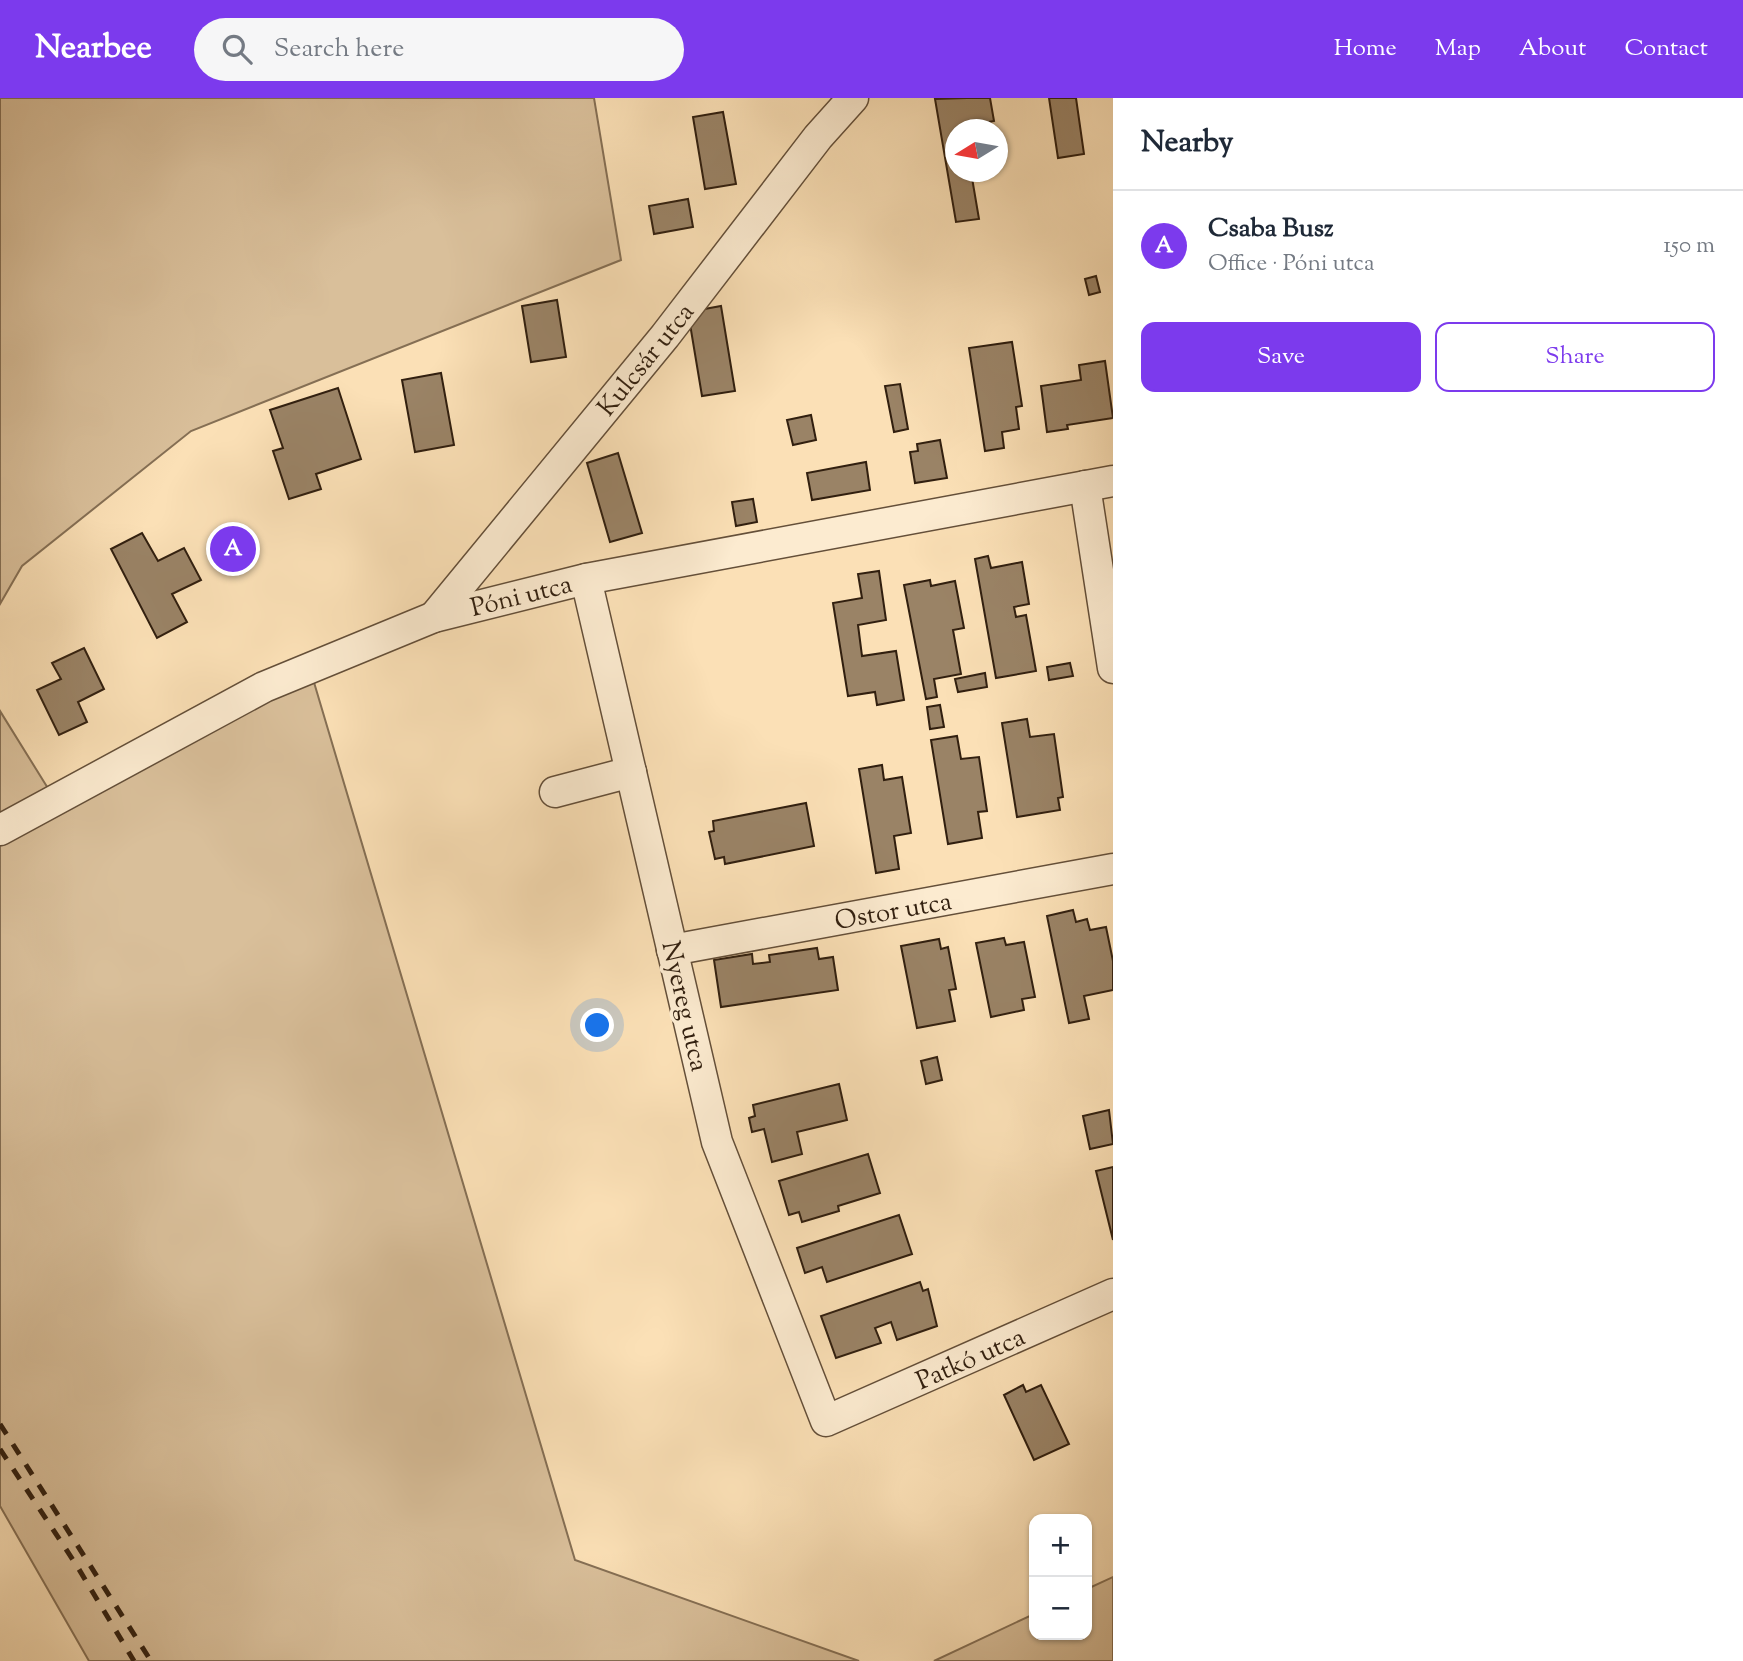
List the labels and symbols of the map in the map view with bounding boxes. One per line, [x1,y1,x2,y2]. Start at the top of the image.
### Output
north arrow [945,119,1008,182]
street label: Kulcsár utca [590,296,704,425]
pin: A [210,523,256,575]
street label: Póni utca [467,567,576,628]
street label: Ostor utca [832,884,955,941]
street label: Nyereg utca [651,938,717,1075]
your location [580,1008,614,1042]
street label: Patkó utca [911,1320,1032,1401]

